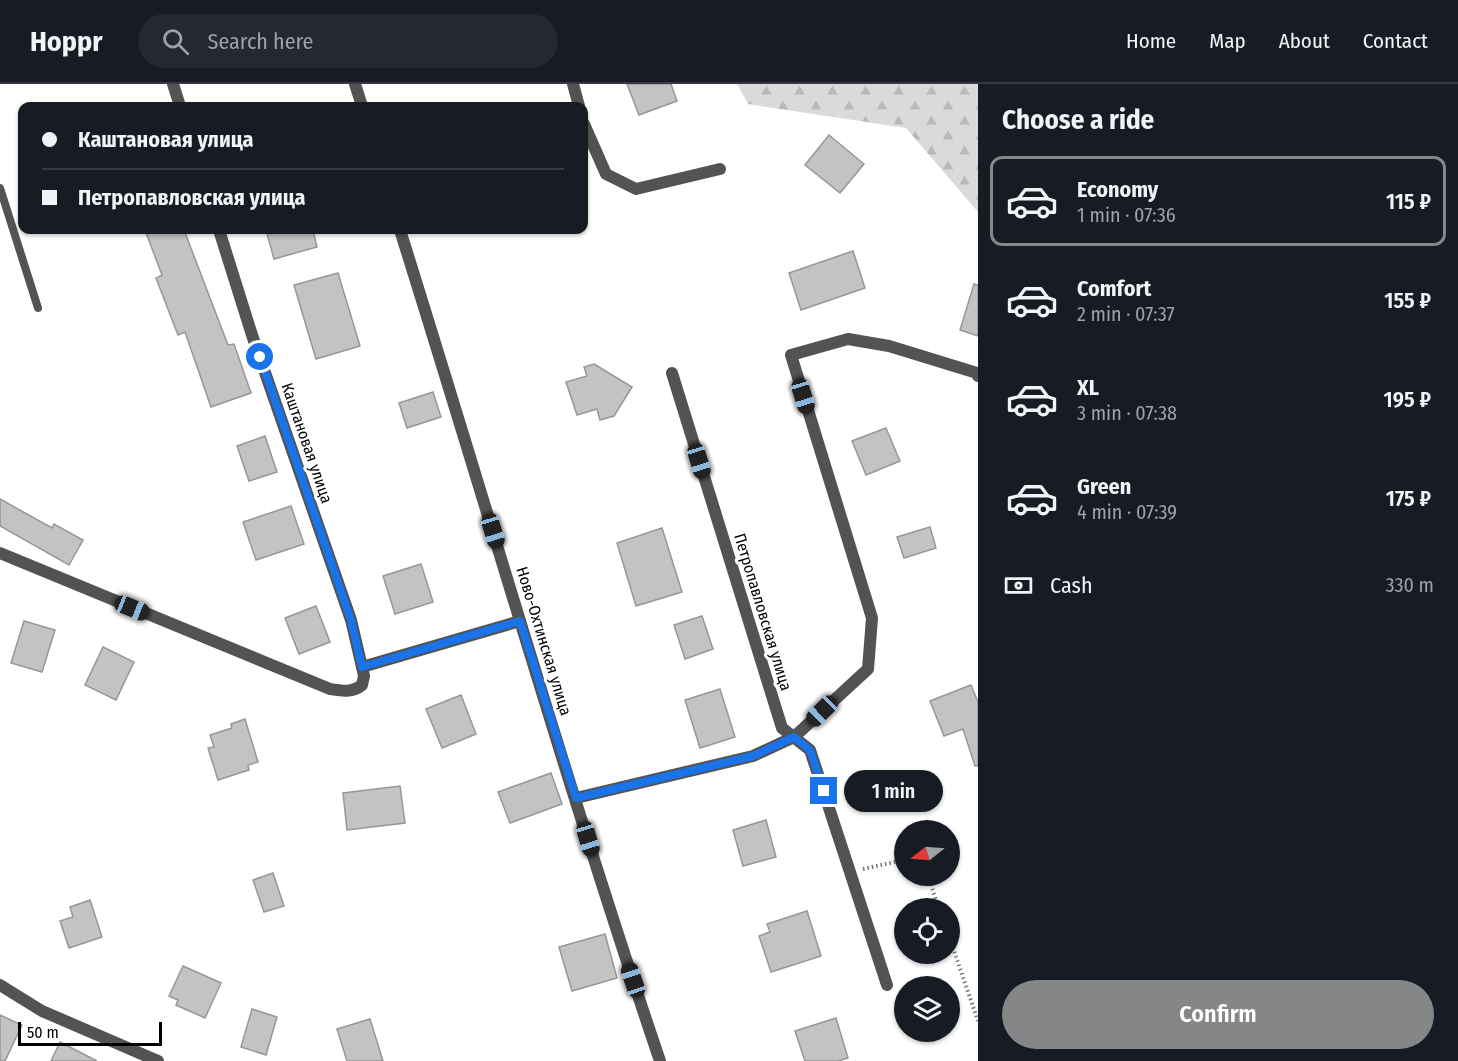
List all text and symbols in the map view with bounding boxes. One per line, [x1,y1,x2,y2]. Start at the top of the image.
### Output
search box [138,14,558,68]
text: Hoppr [30,25,102,58]
icon: search [159,25,192,58]
text: Search here [207,28,313,55]
text: Home [1126,28,1176,54]
text: Map [1209,28,1246,54]
text: About [1279,28,1330,54]
text: Contact [1363,28,1428,54]
text: Choose a ride [1002,104,1154,136]
text: Каштановая улица [78,126,254,153]
icon: car [1005,174,1059,228]
text: Economy [1077,176,1158,203]
text: Петропавловская улица [78,184,306,211]
text: 115 ₽ [1386,188,1431,215]
text: 1 min · 07:36 [1077,203,1176,227]
icon: car [1005,273,1059,327]
text: Comfort [1077,275,1151,302]
text: 155 ₽ [1384,287,1431,314]
text: 2 min · 07:37 [1077,302,1175,326]
route start [246,343,273,370]
icon: car [1005,372,1059,426]
text: XL [1077,374,1099,401]
car [789,376,817,416]
street label: Каштановая улица [278,380,337,506]
text: 195 ₽ [1384,386,1431,413]
text: 3 min · 07:38 [1077,401,1177,425]
car [685,441,713,481]
icon: car [1005,471,1059,525]
text: Green [1077,473,1131,500]
text: 175 ₽ [1386,485,1431,512]
text: 4 min · 07:39 [1077,500,1177,524]
car [479,511,507,551]
street label: Петропавловская улица [730,531,796,693]
street label: Ново-Охтинская улица [512,564,576,718]
icon: cash [1002,569,1035,602]
text: Cash [1050,572,1093,599]
text: 330 m [1385,573,1434,597]
car [112,593,152,623]
car [803,692,841,730]
callout: 1 min [845,770,944,812]
route end [810,777,837,804]
text: 1 min [872,779,915,803]
car [574,819,602,859]
north arrow [894,820,960,886]
map controls [894,820,960,1042]
button: locate [894,898,960,964]
car [619,960,647,1000]
button: layers [894,976,960,1042]
button: Confirm [1002,980,1434,1049]
scale bar [18,1019,162,1046]
text: 50 m [27,1023,59,1042]

